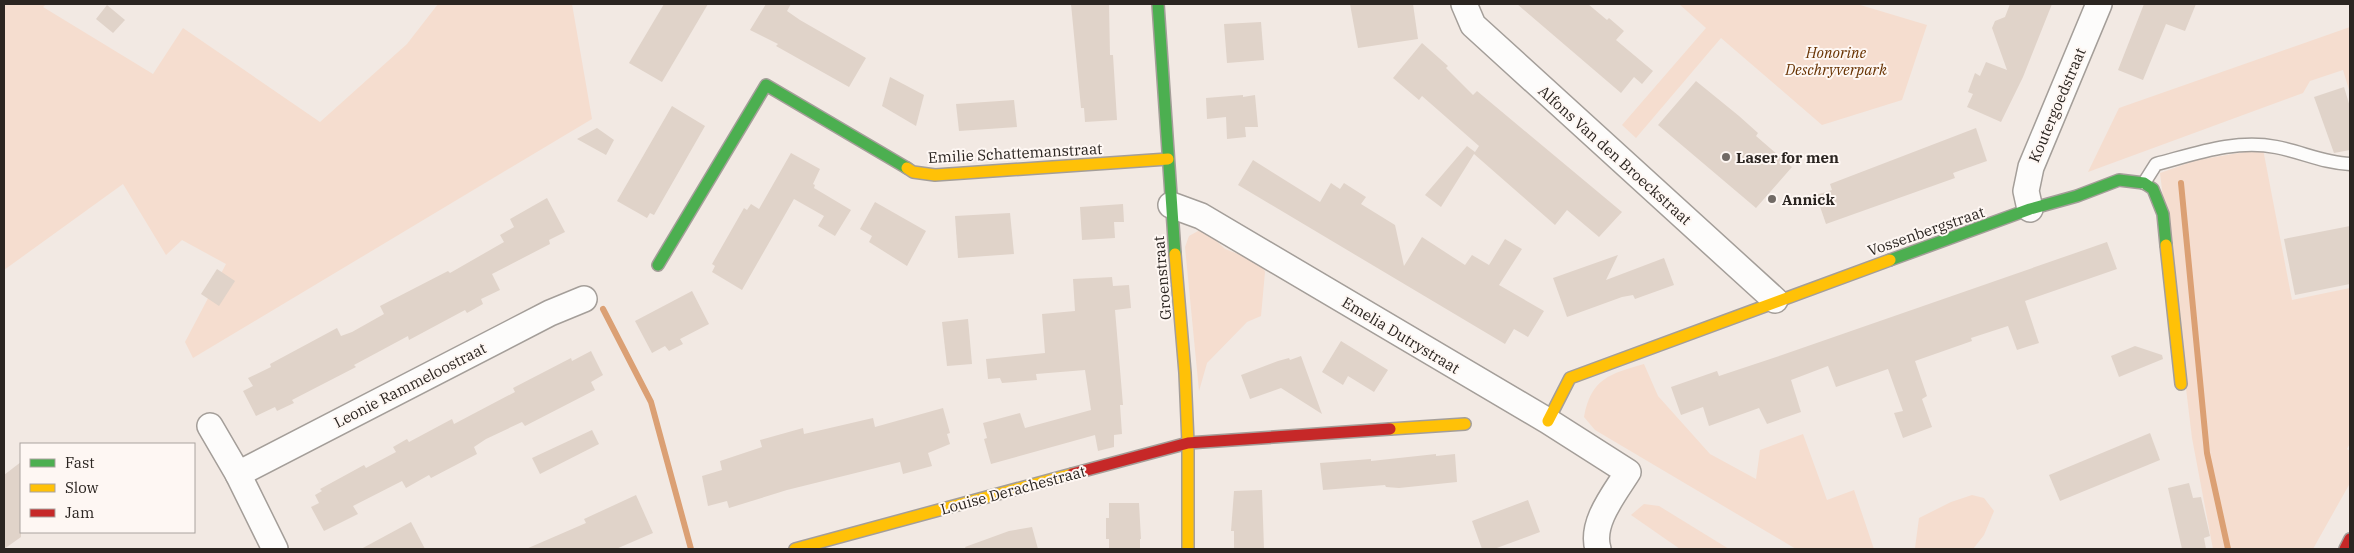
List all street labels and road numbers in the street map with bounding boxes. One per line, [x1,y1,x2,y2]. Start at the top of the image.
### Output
street label: Koutergoedstraat [2024,45,2090,165]
street label: Alfons Van den Broeckstraat [1535,81,1695,229]
street label: Emilie Schattemanstraat [927,139,1103,167]
street label: Vossenbergstraat [1865,202,1987,260]
street label: Groenstraat [1149,235,1175,321]
street label: Emelia Dutrystraat [1339,292,1463,378]
street label: Leonie Rammeloostraat [331,338,489,432]
street label: Louise Derachestraat [938,461,1088,519]

